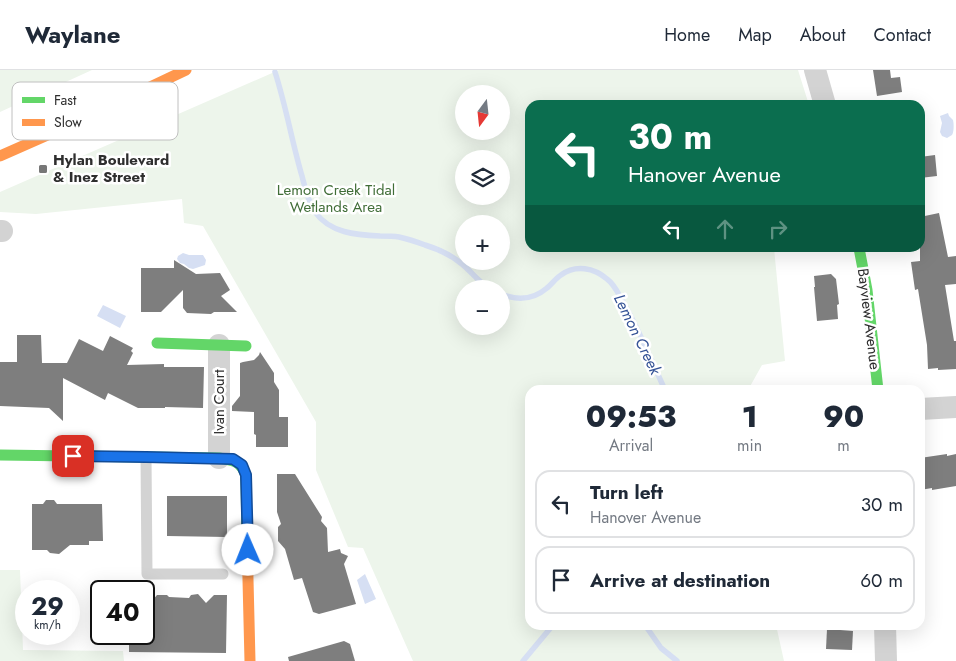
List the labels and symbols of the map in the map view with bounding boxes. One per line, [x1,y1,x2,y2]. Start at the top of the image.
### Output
legend [12,82,178,140]
north arrow [455,85,510,140]
text: Fast [54,90,77,110]
text: Slow [54,112,82,132]
place label: Hylan Boulevard & Inez Street [53,149,169,188]
marker: Hylan Boulevard & Inez Street [37,163,49,175]
park label: Lemon Creek Tidal Wetlands Area [277,179,395,218]
street label: Bayview Avenue [852,267,886,371]
water label: Lemon Creek [608,290,667,379]
street label: Ivan Court [208,369,230,434]
pin [52,435,94,477]
position arrow [221,523,273,575]
speed limit sign: 40 [90,580,155,645]

